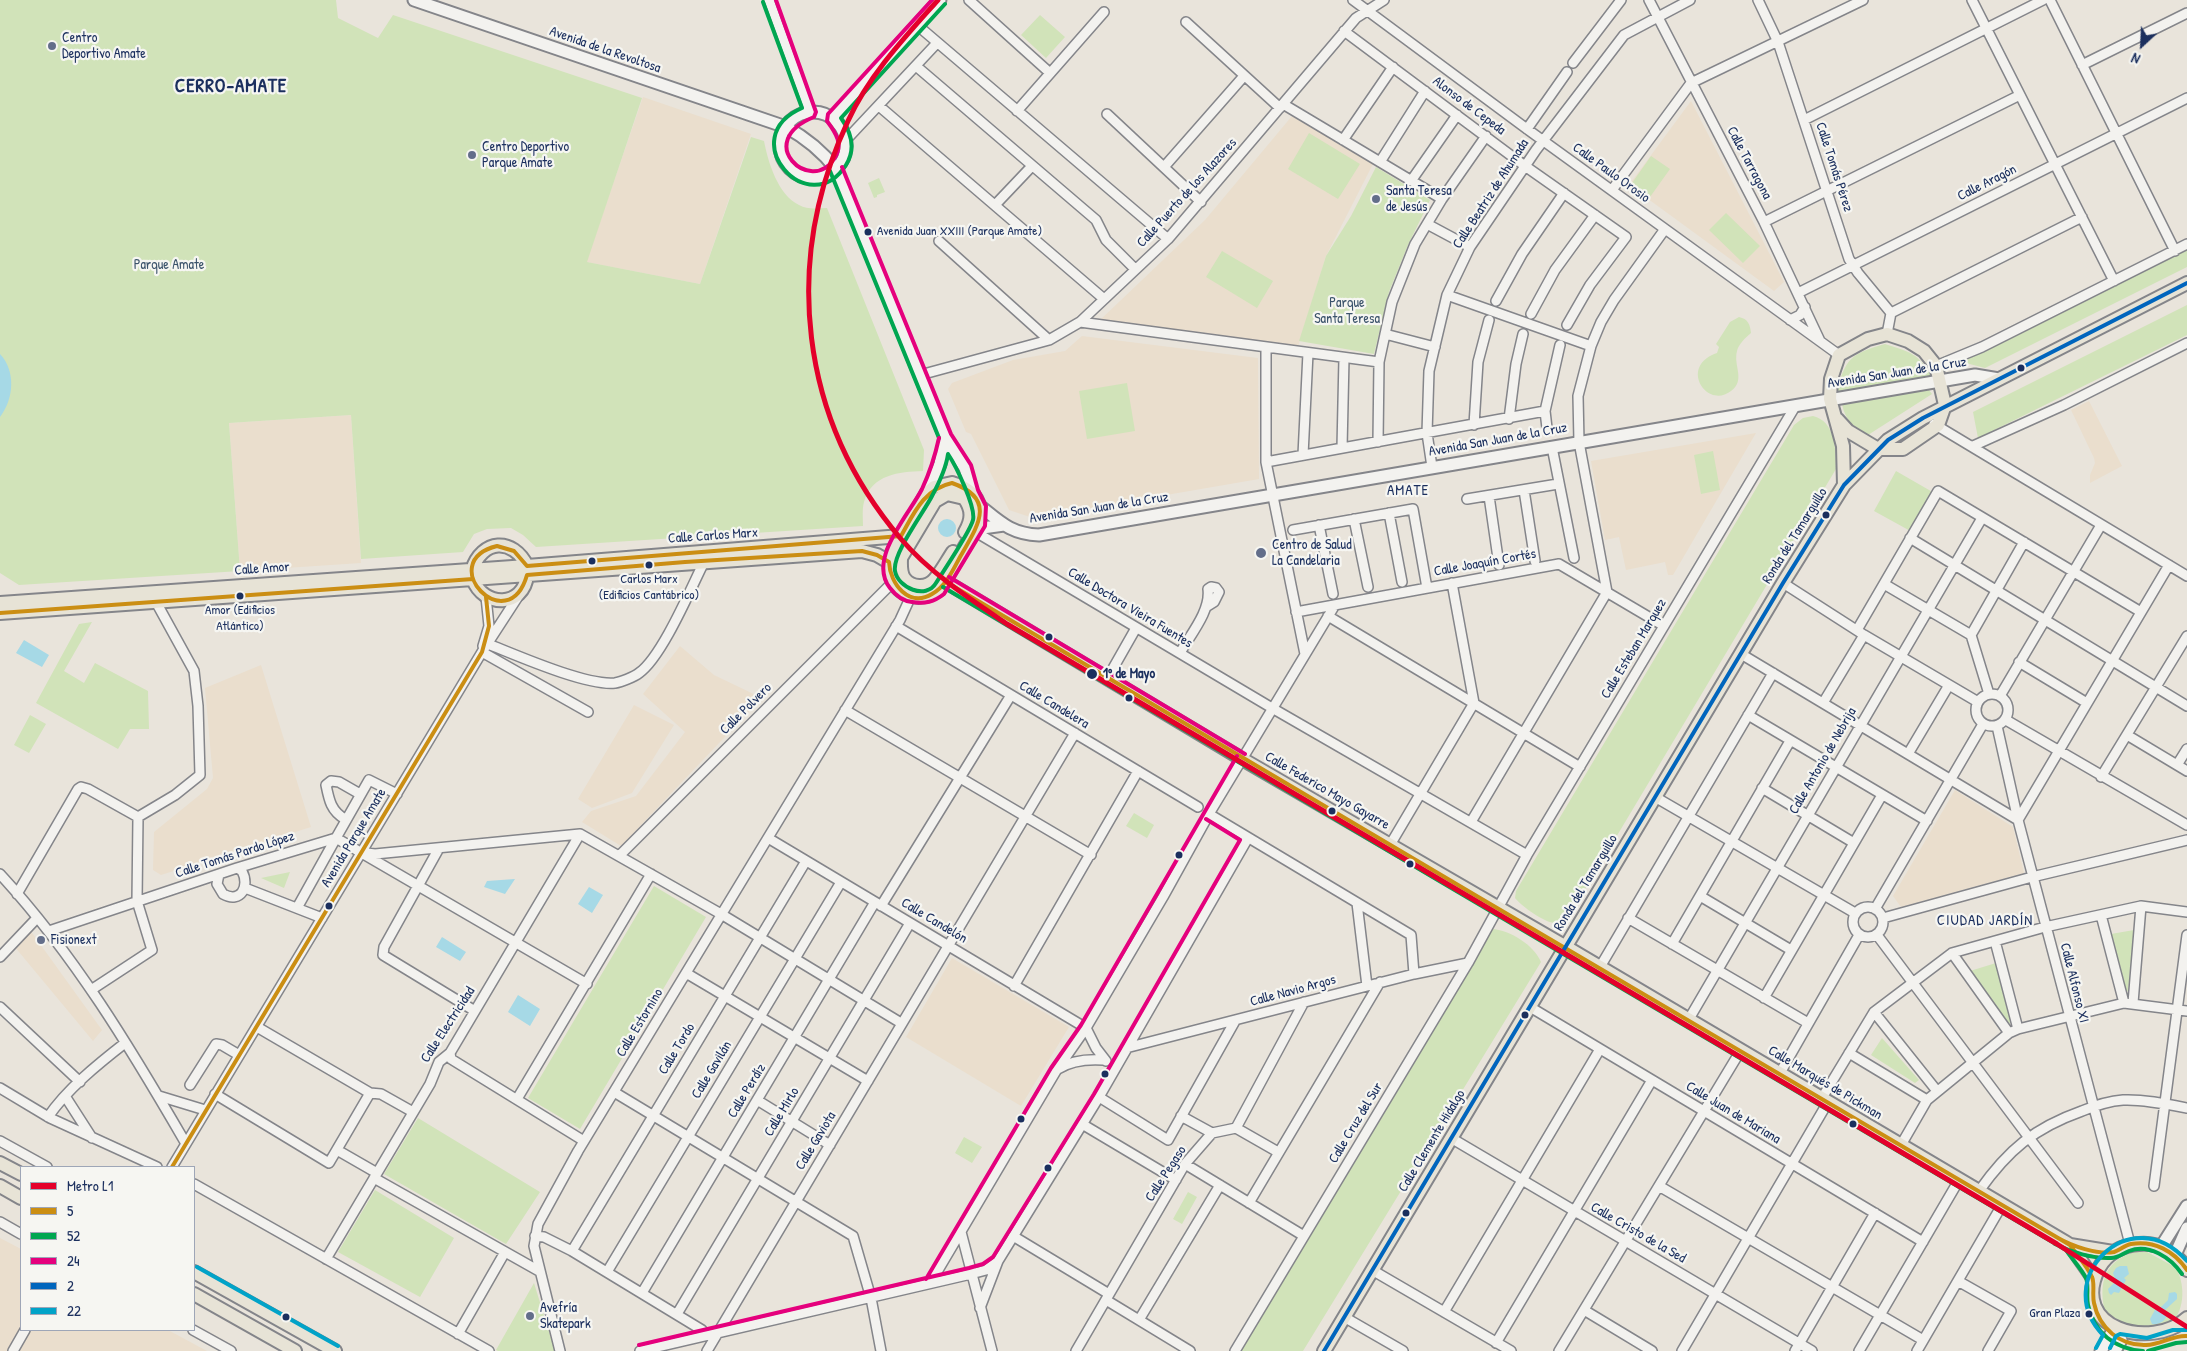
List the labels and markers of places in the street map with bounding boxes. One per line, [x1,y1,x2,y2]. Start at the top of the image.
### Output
place label: Centro Deportivo Amate [62,30,146,62]
marker: Centro Deportivo Amate [46,40,58,52]
place label: Centro Deportivo Parque Amate [482,139,569,172]
marker: Centro Deportivo Parque Amate [466,149,478,161]
place label: Santa Teresa de Jesús [1386,183,1452,216]
marker: Santa Teresa de Jesús [1370,193,1382,205]
place label: Avenida Juan XXIII (Parque Amate) [877,224,1042,240]
marker: Avenida Juan XXIII (Parque Amate) [863,227,873,237]
unlabelled marker [2016,363,2026,373]
unlabelled marker [1821,510,1831,520]
place label: Centro de Salud La Candelaria [1272,537,1352,570]
marker: Centro de Salud La Candelaria [1254,546,1268,560]
unlabelled marker [587,556,597,566]
marker: Carlos Marx (Edificios Cantábrico) [644,560,654,570]
place label: Carlos Marx (Edificios Cantábrico) [599,572,699,603]
marker: Amor (Edificios Atlántico) [235,591,245,601]
place label: Amor (Edificios Atlántico) [205,603,275,634]
unlabelled marker [1044,632,1054,642]
place label: 1º de Mayo [1103,666,1155,682]
marker: 1º de Mayo [1085,667,1099,681]
unlabelled marker [1124,693,1134,703]
unlabelled marker [1327,806,1337,816]
unlabelled marker [1174,850,1184,860]
unlabelled marker [1405,859,1415,869]
unlabelled marker [324,901,334,911]
place label: Fisionext [51,932,97,948]
marker: Fisionext [35,934,47,946]
unlabelled marker [1520,1010,1530,1020]
unlabelled marker [1100,1069,1110,1079]
unlabelled marker [1016,1114,1026,1124]
unlabelled marker [1848,1119,1858,1129]
unlabelled marker [1043,1163,1053,1173]
unlabelled marker [1401,1208,1411,1218]
place label: Avefría Skatepark [540,1300,591,1332]
place label: Gran Plaza [2029,1306,2080,1322]
marker: Gran Plaza [2084,1309,2094,1319]
marker: Avefría Skatepark [524,1310,536,1322]
unlabelled marker [281,1312,291,1322]

